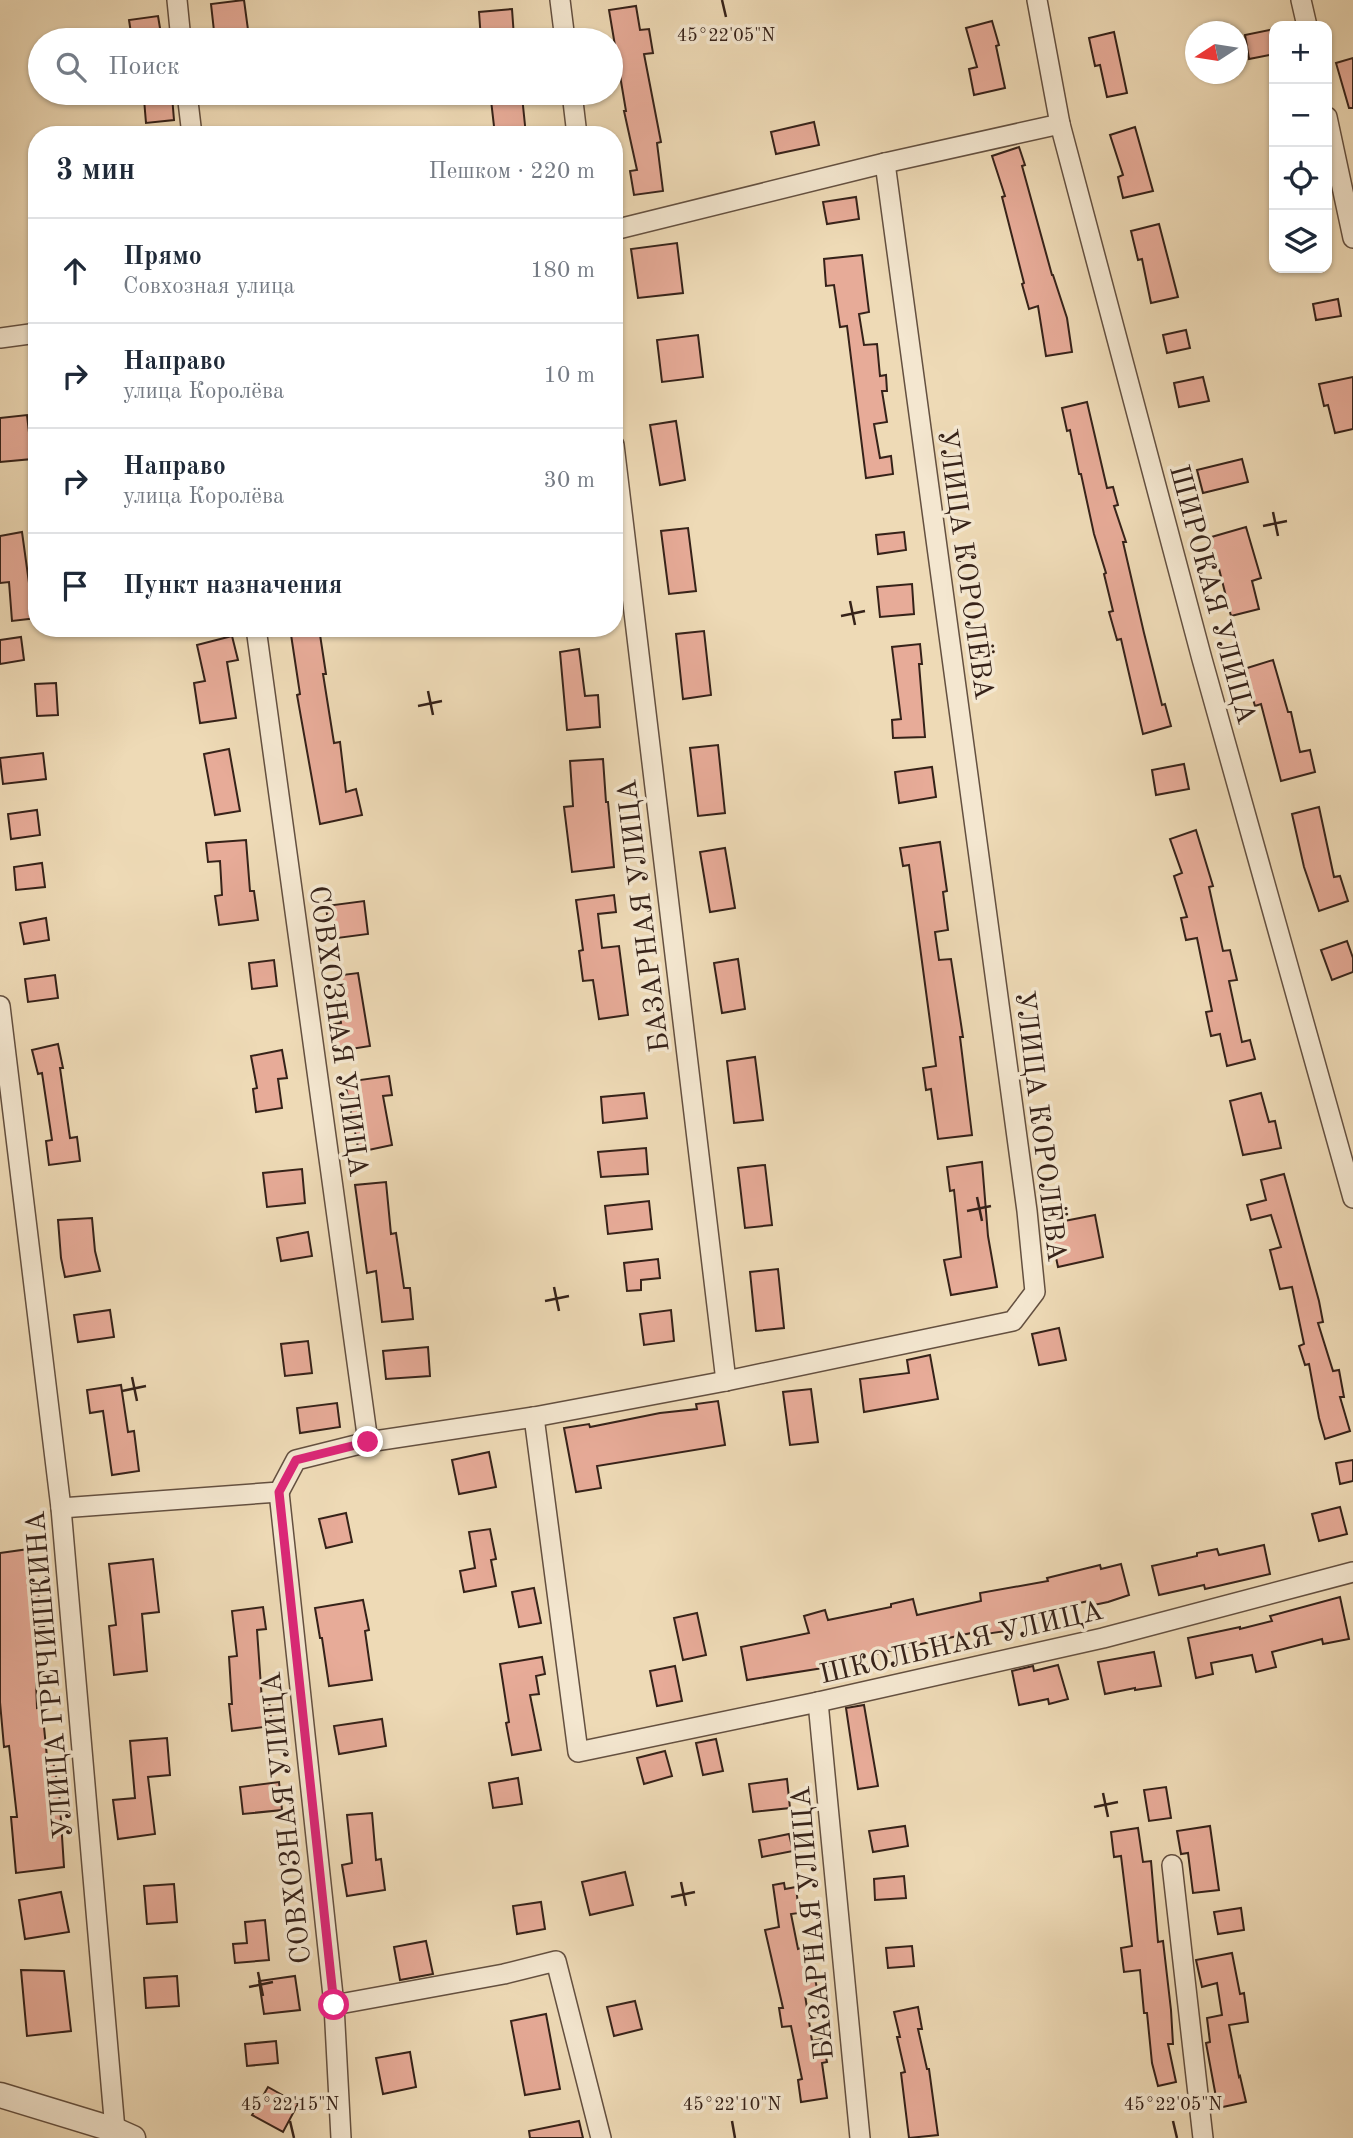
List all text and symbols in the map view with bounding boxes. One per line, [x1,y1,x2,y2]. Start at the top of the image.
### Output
north arrow [1185,21,1248,84]
map controls [1269,21,1332,273]
button: + [1269,21,1332,84]
text: 45°22'05"N [677,27,775,45]
search box [28,28,623,105]
icon: search [52,48,90,86]
text: Поиск [108,54,180,80]
button: − [1269,84,1332,147]
button: locate [1269,147,1332,210]
text: 3 мин [56,156,135,186]
text: Пешком · 220 m [429,160,595,183]
button: layers [1269,210,1332,273]
text: Прямо [123,244,202,270]
icon: ahead [56,252,94,290]
text: 180 m [530,259,595,282]
text: Совхозная улица [123,275,295,298]
text: Направо [123,349,226,375]
icon: right [56,357,94,395]
text: 10 m [544,364,595,387]
text: улица Королёва [123,380,284,403]
street label: УЛИЦА КОРОЛЁВА [931,427,1001,701]
text: Направо [123,454,226,480]
icon: right [56,462,94,500]
street label: ШИРОКАЯ УЛИЦА [1163,462,1259,727]
text: 30 m [544,469,595,492]
text: улица Королёва [123,485,284,508]
icon: arrive [56,567,94,605]
text: Пункт назначения [123,573,342,599]
street label: БАЗАРНАЯ УЛИЦА [614,778,676,1054]
street label: СОВХОЗНАЯ УЛИЦА [303,884,371,1179]
street label: УЛИЦА КОРОЛЁВА [1009,989,1074,1263]
route end [352,1426,383,1457]
street label: УЛИЦА ГРЕЧИШКИНА [23,1510,79,1840]
street label: ШКОЛЬНАЯ УЛИЦА [817,1598,1106,1690]
street label: СОВХОЗНАЯ УЛИЦА [259,1670,317,1965]
street label: БАЗАРНАЯ УЛИЦА [788,1785,840,2061]
route start [318,1989,349,2020]
text: 45°22'15"N [241,2096,339,2114]
text: 45°22'10"N [683,2096,781,2114]
text: 45°22'05"N [1124,2096,1222,2114]

